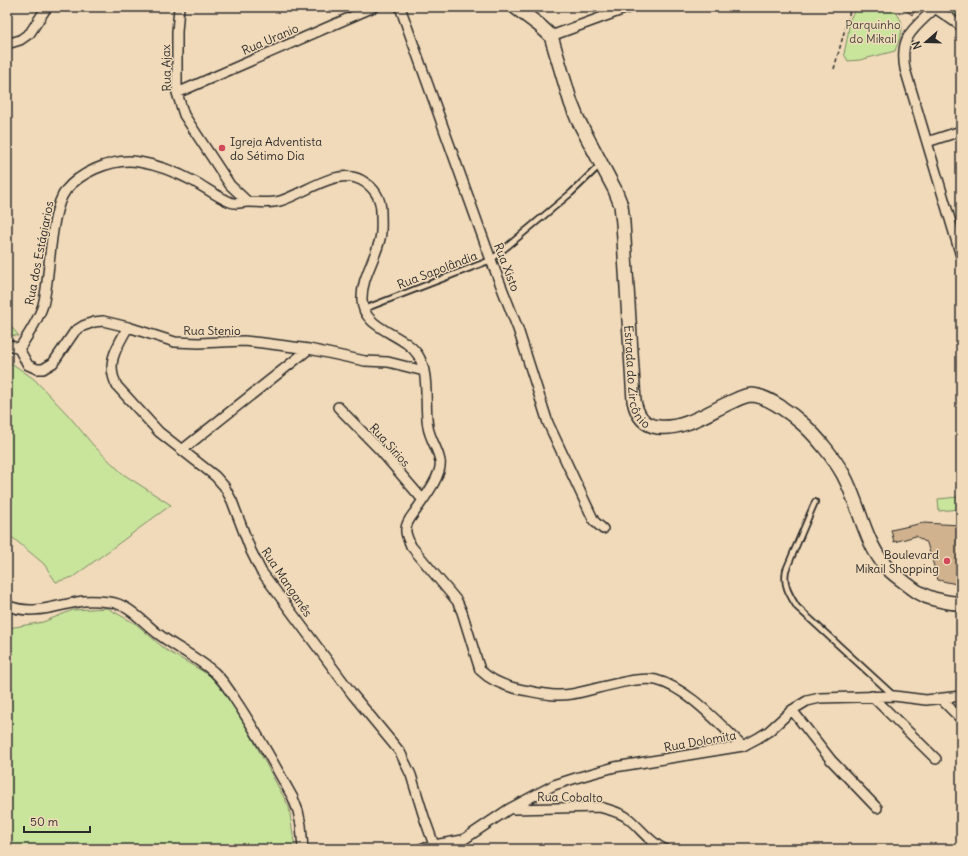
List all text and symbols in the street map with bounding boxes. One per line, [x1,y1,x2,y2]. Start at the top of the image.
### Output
park label: Parquinho do Mikail [845,17,901,46]
street label: Rua Uranio [239,20,301,58]
north arrow [906,22,946,62]
text: N [909,39,924,51]
street label: Rua Ajax [158,44,174,92]
place label: Igreja Adventista do Sétimo Dia [230,134,322,163]
marker: Igreja Adventista do Sétimo Dia [217,143,227,153]
street label: Rua dos Estágiarios [22,200,56,306]
street label: Rua Xisto [491,241,523,294]
street label: Rua Sapolândia [395,248,479,292]
street label: Rua Stenio [183,323,241,338]
street label: Estrada do Zircônio [622,325,654,431]
street label: Rua Sirios [367,420,413,470]
street label: Rua Manganês [258,545,316,619]
place label: Boulevard Mikail Shopping [855,547,939,576]
marker: Boulevard Mikail Shopping [942,556,952,566]
street label: Rua Dolomita [663,727,737,755]
street label: Rua Cobalto [537,789,603,805]
scale bar [24,808,90,834]
text: 50 m [30,814,59,829]

